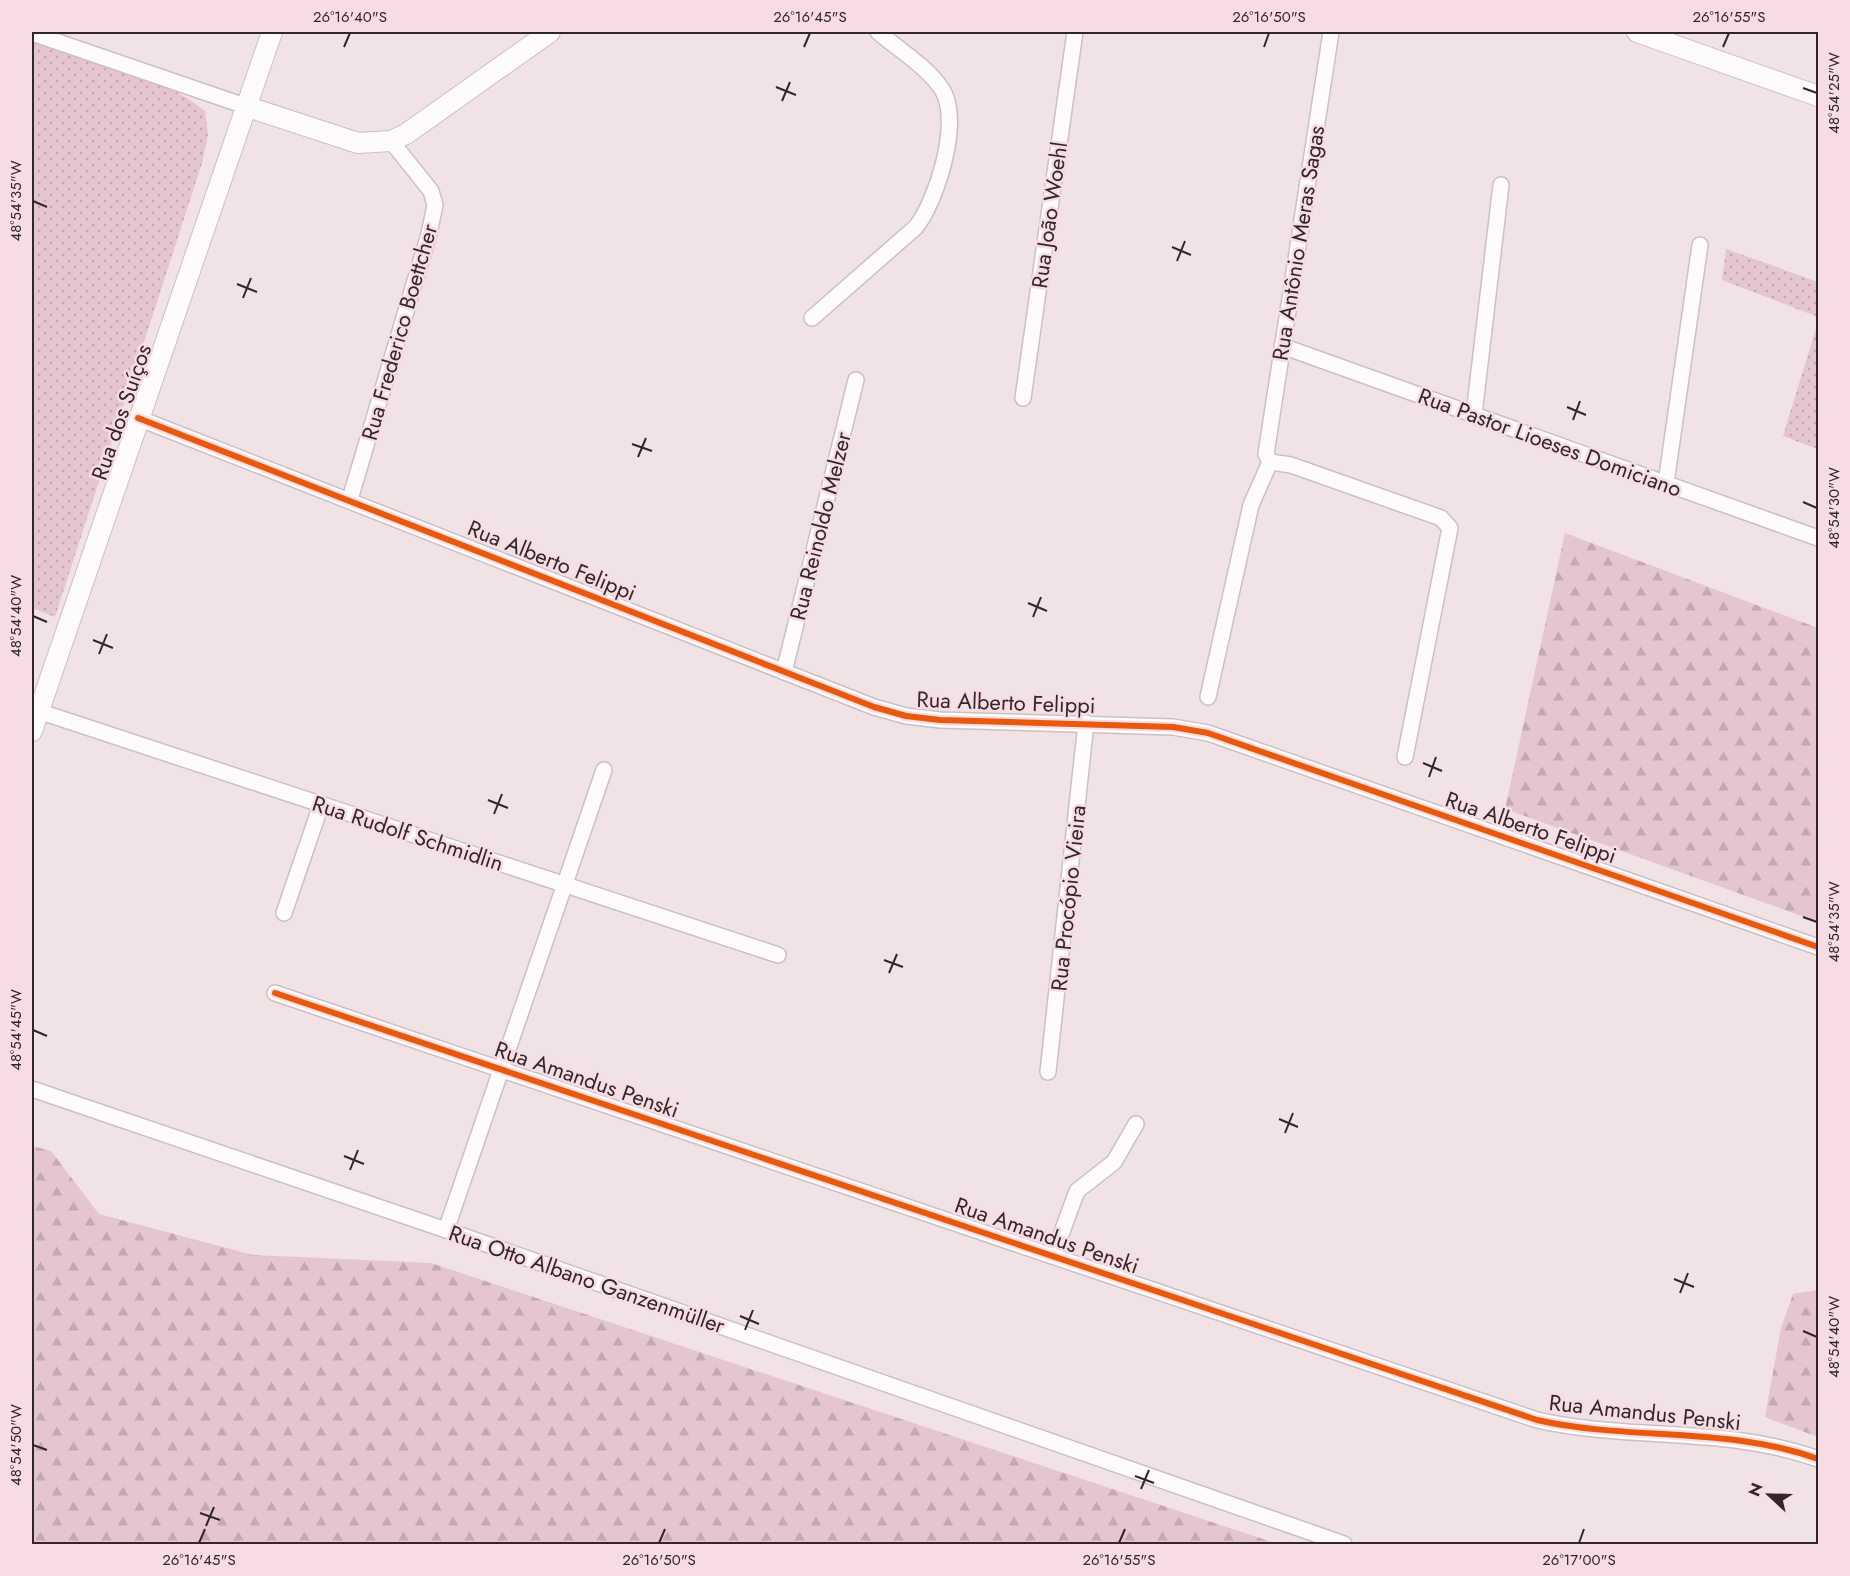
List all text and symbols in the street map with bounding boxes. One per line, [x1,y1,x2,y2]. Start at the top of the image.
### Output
text: 26°16'40"S [313,6,387,28]
text: 26°16'45"S [773,6,847,28]
text: 26°16'50"S [1232,6,1306,28]
text: 26°16'55"S [1692,6,1766,28]
text: 48°54'25"W [1823,52,1845,134]
street label: Rua Antônio Meras Sagas [1264,123,1332,363]
street label: Rua João Woehl [1023,140,1075,290]
text: 48°54'35"W [5,160,27,242]
street label: Rua Frederico Boettcher [353,220,445,444]
street label: Rua dos Suíços [83,340,159,484]
street label: Rua Pastor Lioeses Domiciano [1414,379,1686,505]
street label: Rua Reinoldo Melzer [781,428,859,624]
text: 48°54'30"W [1823,467,1845,549]
street label: Rua Alberto Felippi [463,512,641,608]
text: 48°54'40"W [5,575,27,657]
street label: Rua Alberto Felippi [916,683,1096,721]
street label: Rua Alberto Felippi [1441,783,1621,871]
street label: Rua Rudolf Schmidlin [308,787,508,879]
street label: Rua Procópio Vieira [1042,803,1094,993]
text: 48°54'35"W [1823,881,1845,963]
text: 48°54'45"W [5,989,27,1071]
street label: Rua Amandus Penski [491,1032,683,1126]
street label: Rua Amandus Penski [951,1188,1143,1282]
street label: Rua Otto Albano Ganzenmüller [445,1217,730,1341]
text: 48°54'40"W [1823,1296,1845,1378]
street label: Rua Amandus Penski [1547,1386,1743,1438]
text: 48°54'50"W [5,1404,27,1486]
north arrow [1739,1465,1799,1525]
text: N [1743,1479,1769,1500]
text: 26°16'45"S [162,1549,236,1571]
text: 26°16'50"S [622,1549,696,1571]
text: 26°16'55"S [1082,1549,1156,1571]
text: 26°17'00"S [1542,1549,1616,1571]

